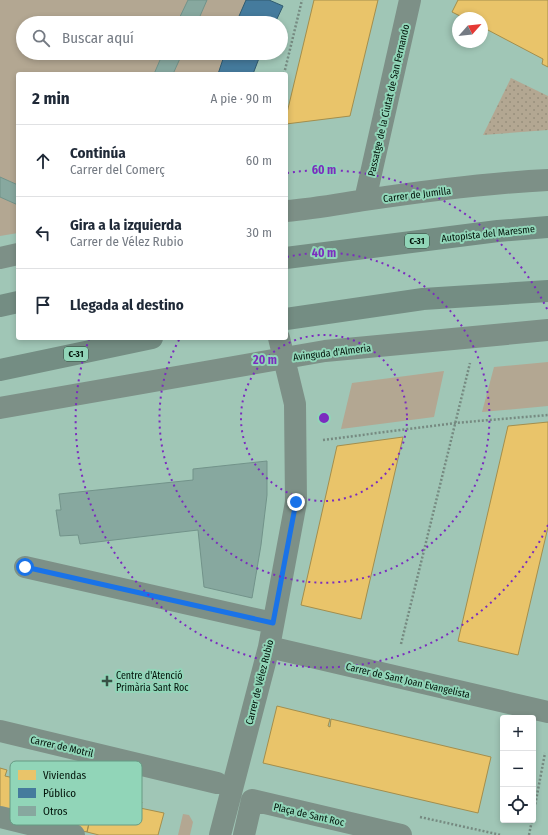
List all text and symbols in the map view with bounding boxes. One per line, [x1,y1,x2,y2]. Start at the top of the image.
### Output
north arrow [452,12,488,48]
search box [16,16,288,60]
street label: Passatge de la Ciutat de San Fernando [366,23,412,177]
icon: search [30,27,52,49]
text: Buscar aquí [62,29,134,47]
text: 2 min [32,88,70,109]
text: A pie · 90 m [210,91,272,106]
text: Continúa [70,144,126,162]
icon: ahead [32,150,54,172]
text: 60 m [246,153,272,168]
text: Carrer del Comerç [70,162,165,177]
text: 60 m [312,163,336,177]
street label: Carrer de Jumilla [382,185,452,205]
text: Gira a la izquierda [70,216,182,234]
icon: left [32,222,54,244]
street label: Autopista del Maresme [441,223,535,245]
text: 30 m [246,225,272,240]
text: Carrer de Vélez Rubio [70,234,184,249]
road number: C-31 [405,234,429,248]
text: 40 m [312,246,336,260]
icon: arrive [32,294,54,316]
text: Llegada al destino [70,296,184,314]
street label: Avinguda d'Almeria [292,342,372,364]
road number: C-31 [64,347,88,361]
text: 20 m [252,353,277,367]
centre of rings [317,411,331,425]
route end [287,493,305,511]
route start [16,558,34,576]
street label: Carrer de Vélez Rubio [244,638,276,726]
street label: Carrer de Sant Joan Evangelista [344,661,471,701]
place label: Centre d'Atenció Primària Sant Roc [116,670,189,694]
marker: Centre d'Atenció Primària Sant Roc [101,675,113,687]
map controls [500,715,536,823]
button: + [500,715,536,751]
street label: Carrer de Motril [29,734,95,760]
button: − [500,751,536,787]
legend [10,761,142,825]
text: Viviendas [43,769,86,782]
text: Público [43,787,76,800]
button: locate [500,787,536,823]
street label: Plaça de Sant Roc [272,801,346,829]
text: Otros [43,805,68,818]

